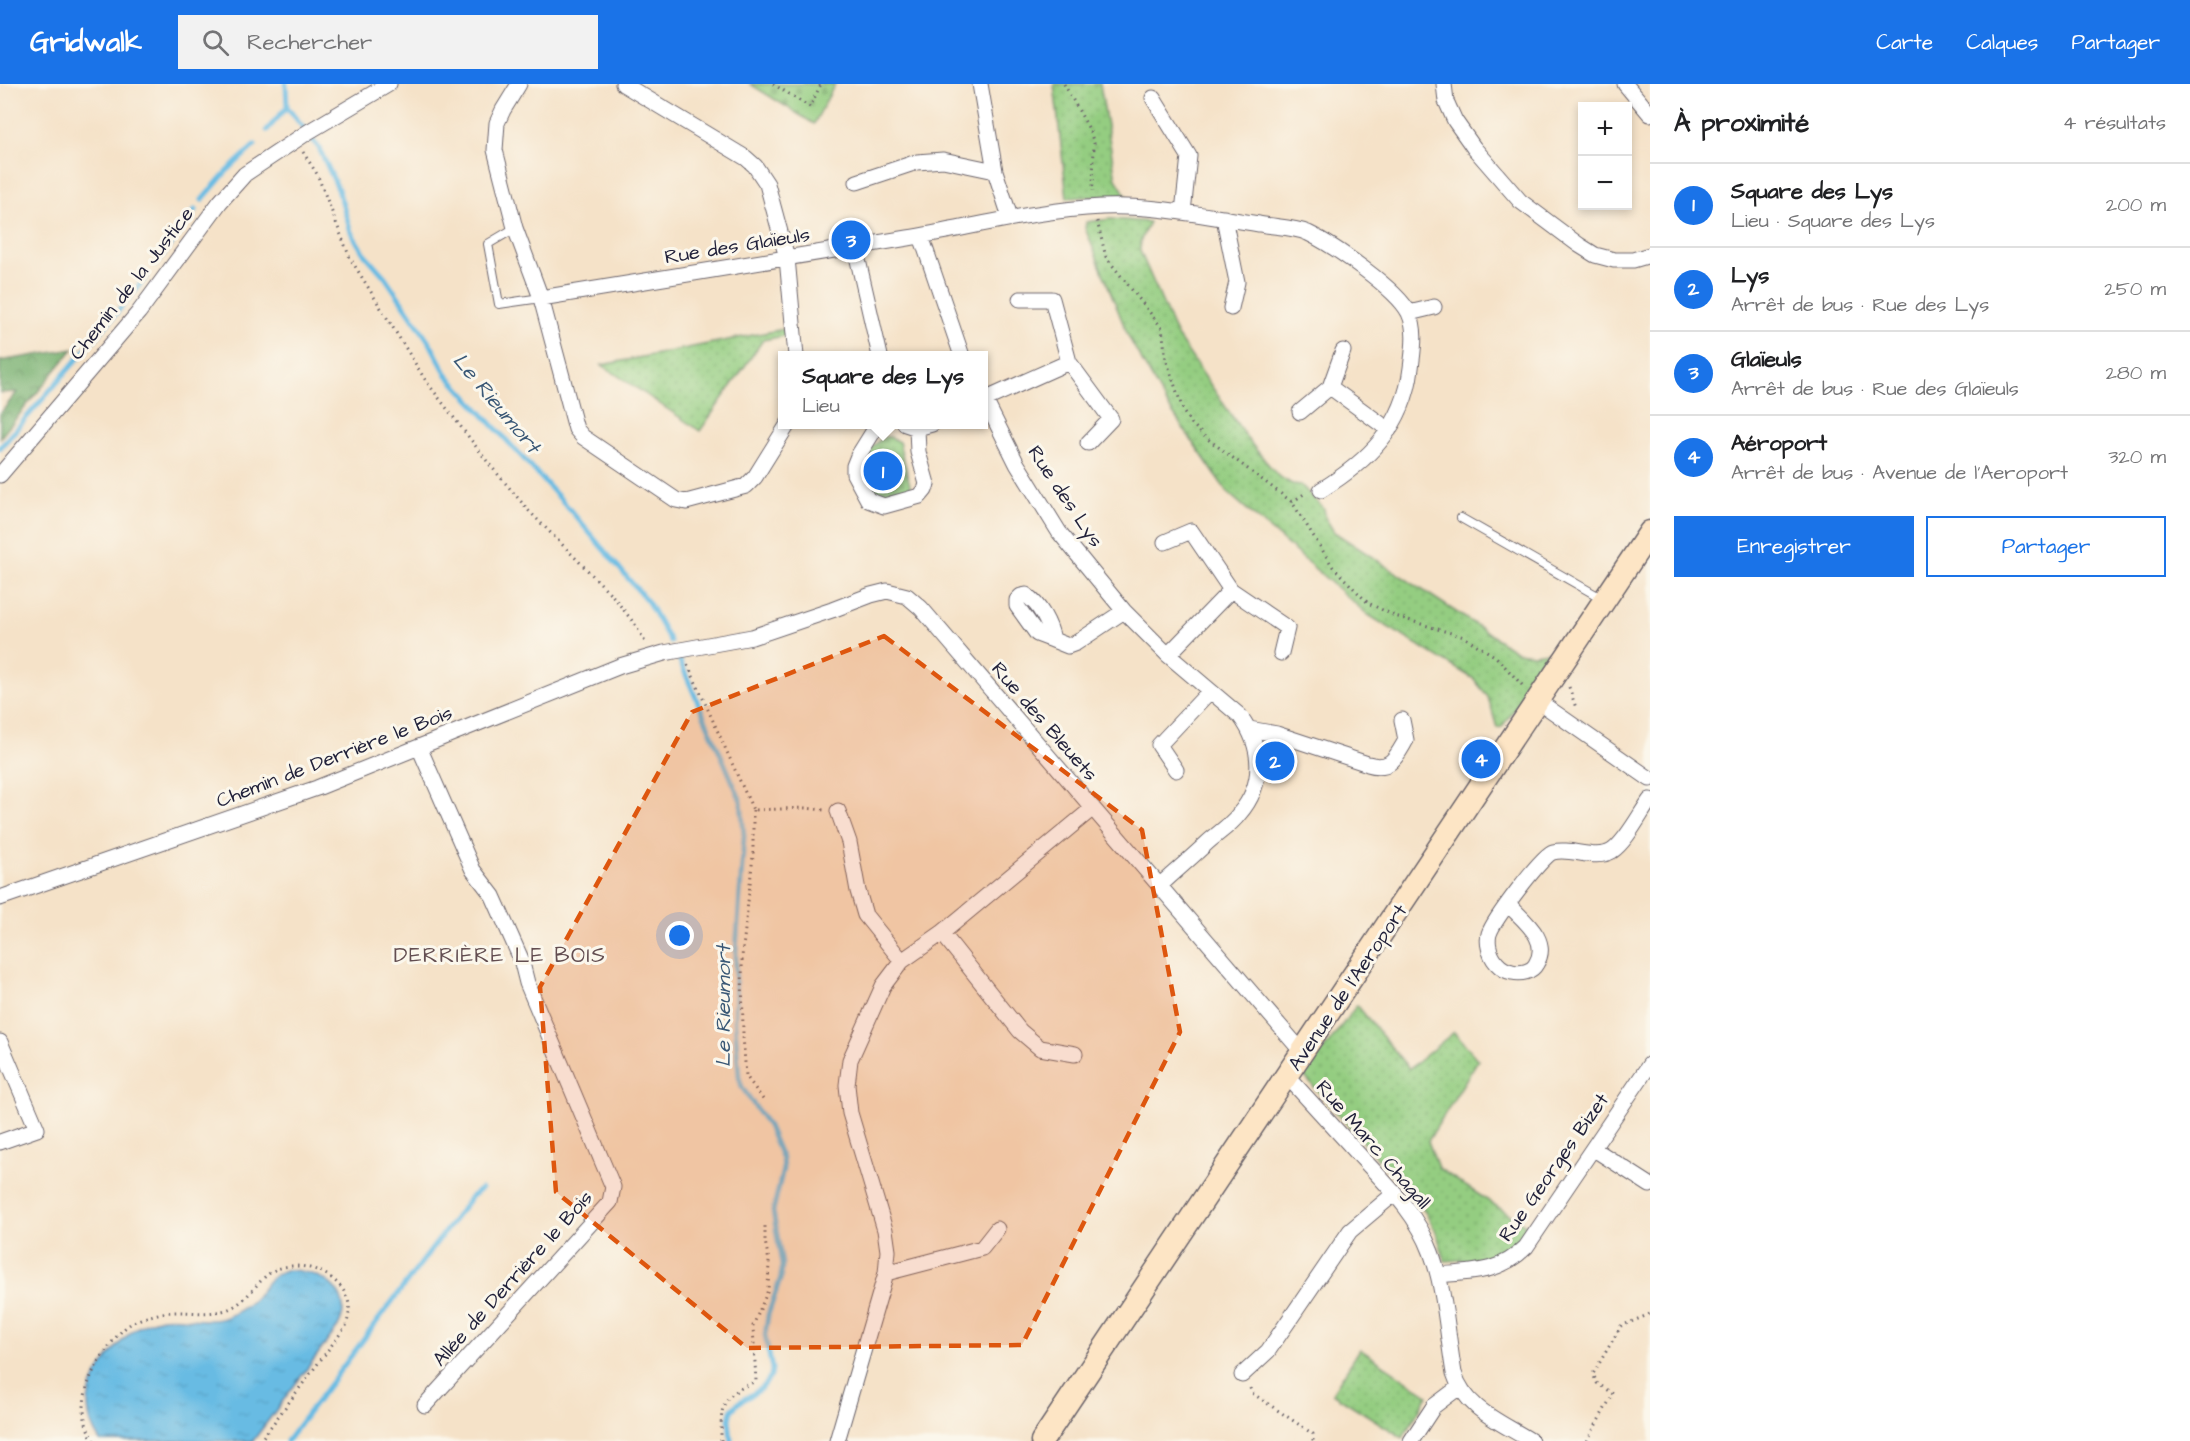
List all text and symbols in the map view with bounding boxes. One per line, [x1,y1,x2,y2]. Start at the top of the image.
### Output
search box [178,15,598,69]
text: Gridwalk [30,23,142,62]
icon: search [199,26,232,59]
text: Rechercher [247,27,372,58]
text: Carte [1876,28,1933,57]
text: Calques [1966,28,2038,57]
text: Partager [2071,28,2160,57]
map controls [1578,102,1632,210]
button: + [1578,102,1632,156]
text: À proximité [1674,105,1809,141]
text: 4 résultats [2063,109,2166,137]
button: − [1578,156,1632,210]
text: Square des Lys [1731,176,1893,207]
text: 1 [1692,191,1695,219]
text: 200 m [2106,191,2166,219]
street label: Chemin de la Justice [63,201,201,366]
text: Lieu · Square des Lys [1731,207,1935,235]
pin: 3 [832,218,870,262]
street label: Rue des Glaïeuls [663,221,812,271]
text: Lys [1731,260,1769,291]
text: 2 [1688,275,1699,303]
text: 250 m [2104,275,2166,303]
text: Arrêt de bus · Rue des Lys [1731,291,1989,319]
text: Glaïeuls [1731,344,1802,375]
water label: Le Rieumort [446,347,549,462]
popup [778,351,988,429]
text: 3 [1688,359,1699,387]
text: 280 m [2105,359,2166,387]
text: Square des Lys [802,361,964,392]
text: Arrêt de bus · Rue des Glaïeuls [1731,375,2019,403]
text: Lieu [802,392,840,420]
text: Aéroport [1731,428,1827,459]
street label: Rue des Lys [1020,440,1110,554]
text: 4 [1687,443,1700,471]
text: 320 m [2108,443,2166,471]
pin: 1 [864,448,902,494]
text: Arrêt de bus · Avenue de l'Aeroport [1731,459,2068,487]
button: Enregistrer [1674,516,1914,577]
button: Partager [1926,516,2166,577]
street label: Rue des Bleuets [985,656,1104,787]
street label: Chemin de Derrière le Bois [212,699,456,815]
pin: 4 [1462,736,1500,782]
pin: 2 [1256,738,1294,784]
street label: Avenue de l'Aeroport [1281,899,1414,1077]
your location [665,921,694,950]
district label: DERRIÈRE LE BOIS [394,941,606,970]
water label: Le Rieumort [709,942,738,1067]
street label: Rue Marc Chagall [1309,1074,1437,1216]
street label: Rue Georges Bizet [1492,1088,1616,1248]
street label: Allée de Derrière le Bois [426,1185,599,1373]

